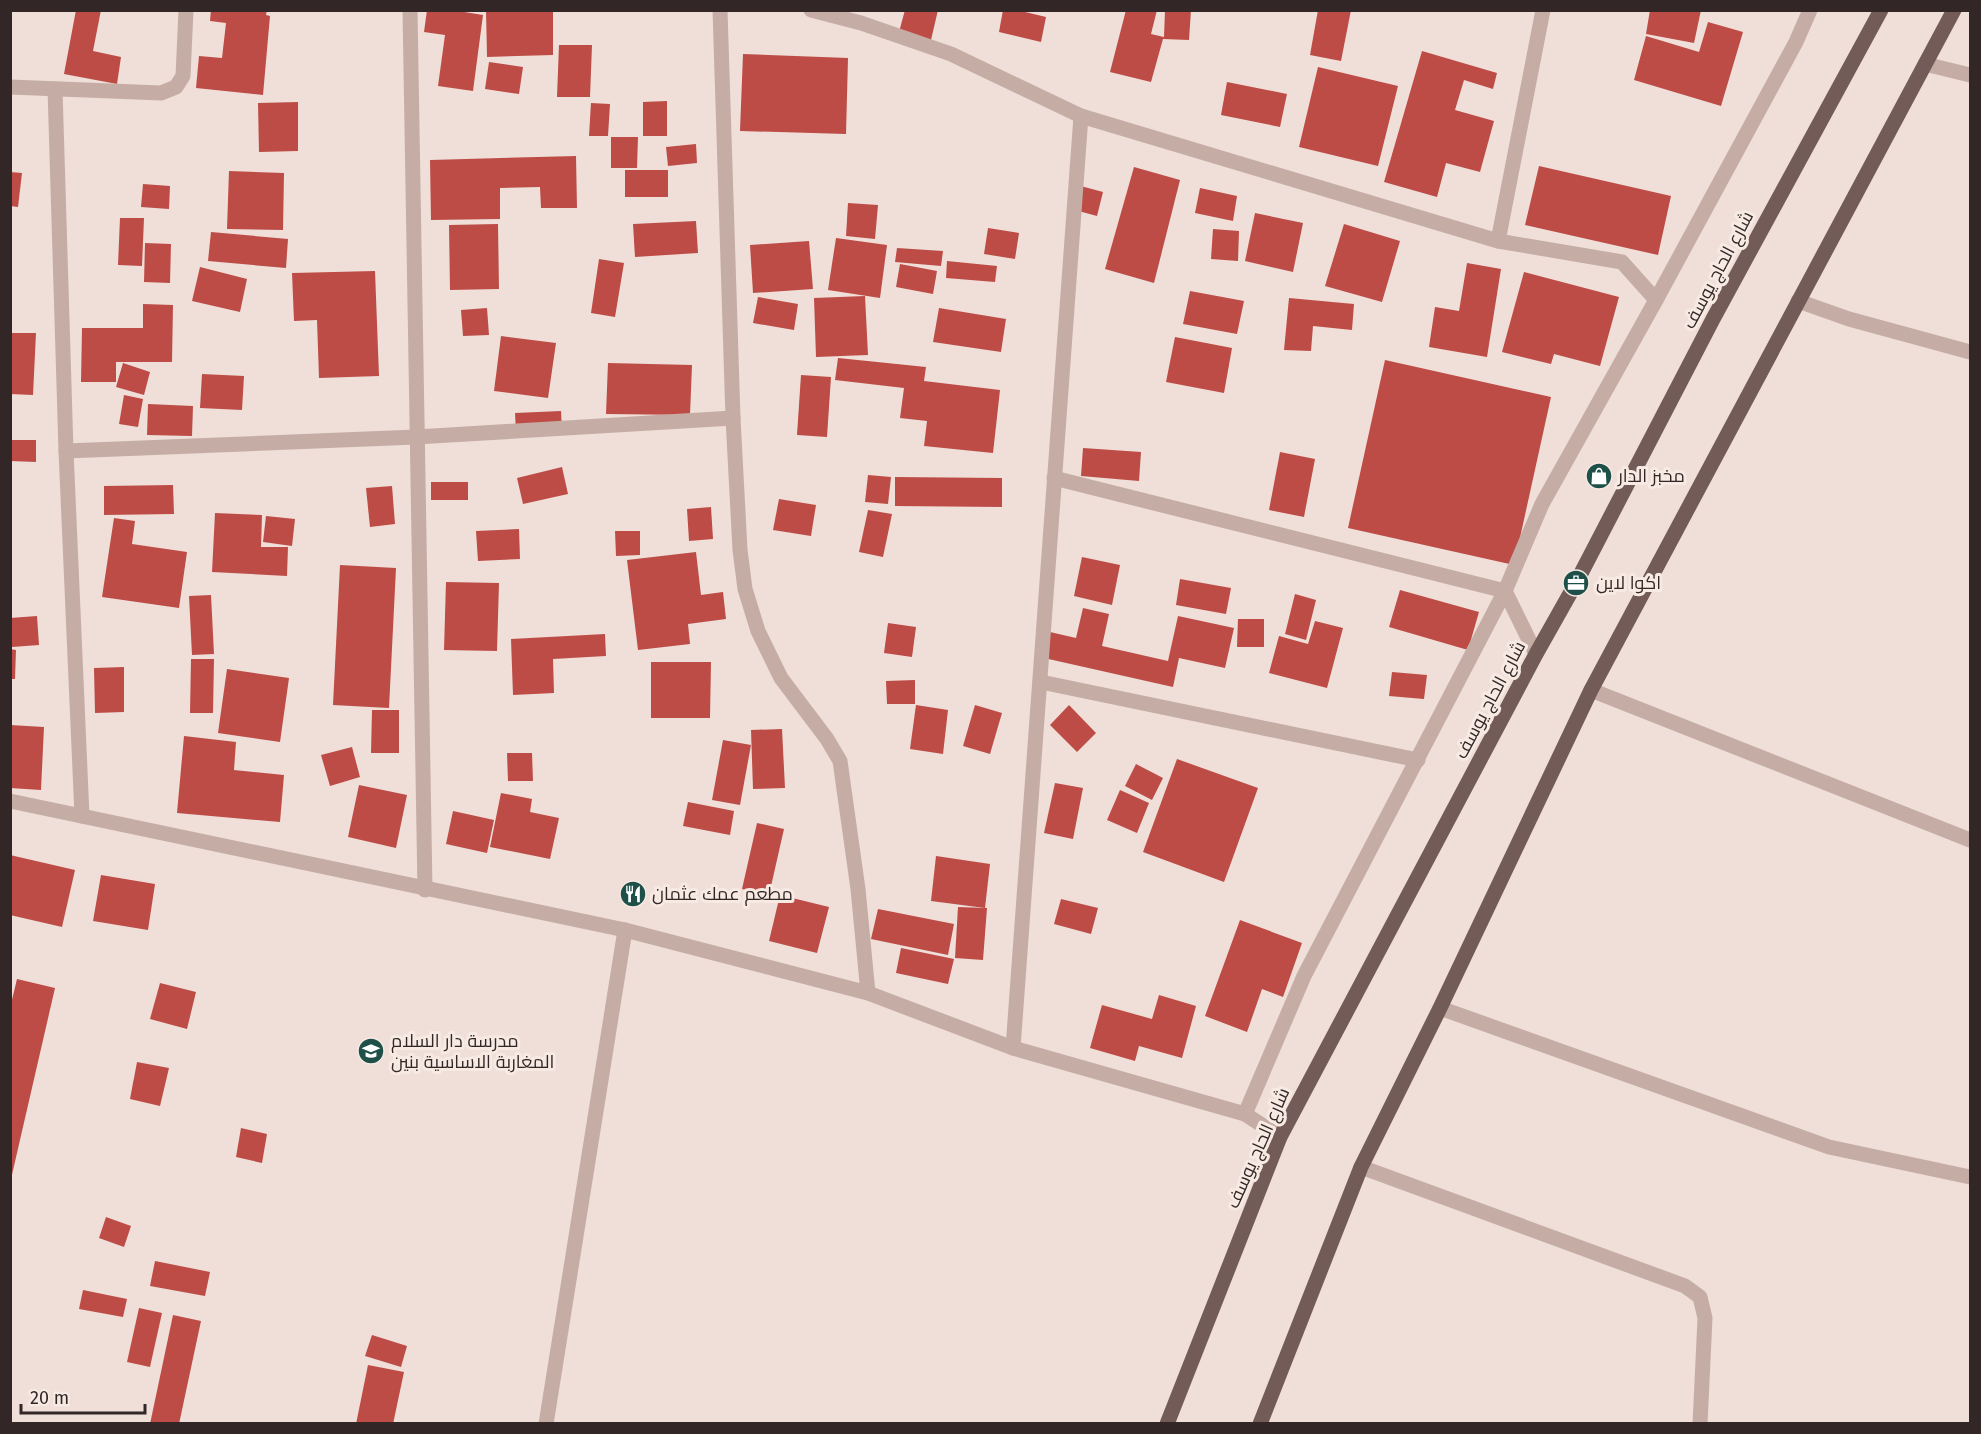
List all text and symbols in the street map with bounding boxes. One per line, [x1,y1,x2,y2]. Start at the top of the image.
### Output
street label: شارع الحاج يوسف [1678,207,1759,333]
shop icon: مخبز الدار [1584,461,1614,491]
place label: مخبز الدار [1617,465,1685,487]
office icon: اكوا لاين [1561,568,1591,598]
place label: اكوا لاين [1596,572,1661,594]
street label: شارع الحاج يوسف [1450,637,1531,763]
restaurant icon: مطعم عمك عثمان [618,879,648,909]
place label: مطعم عمك عثمان [652,883,793,906]
place label: مدرسة دار السلام المغاربة الاساسية بنين [391,1030,554,1073]
school or university icon: مدرسة دار السلام المغاربة الاساسية بنين [356,1036,386,1066]
street label: شارع الحاج يوسف [1222,1084,1295,1212]
scale bar [21,1377,146,1415]
text: 20 m [30,1387,69,1409]

